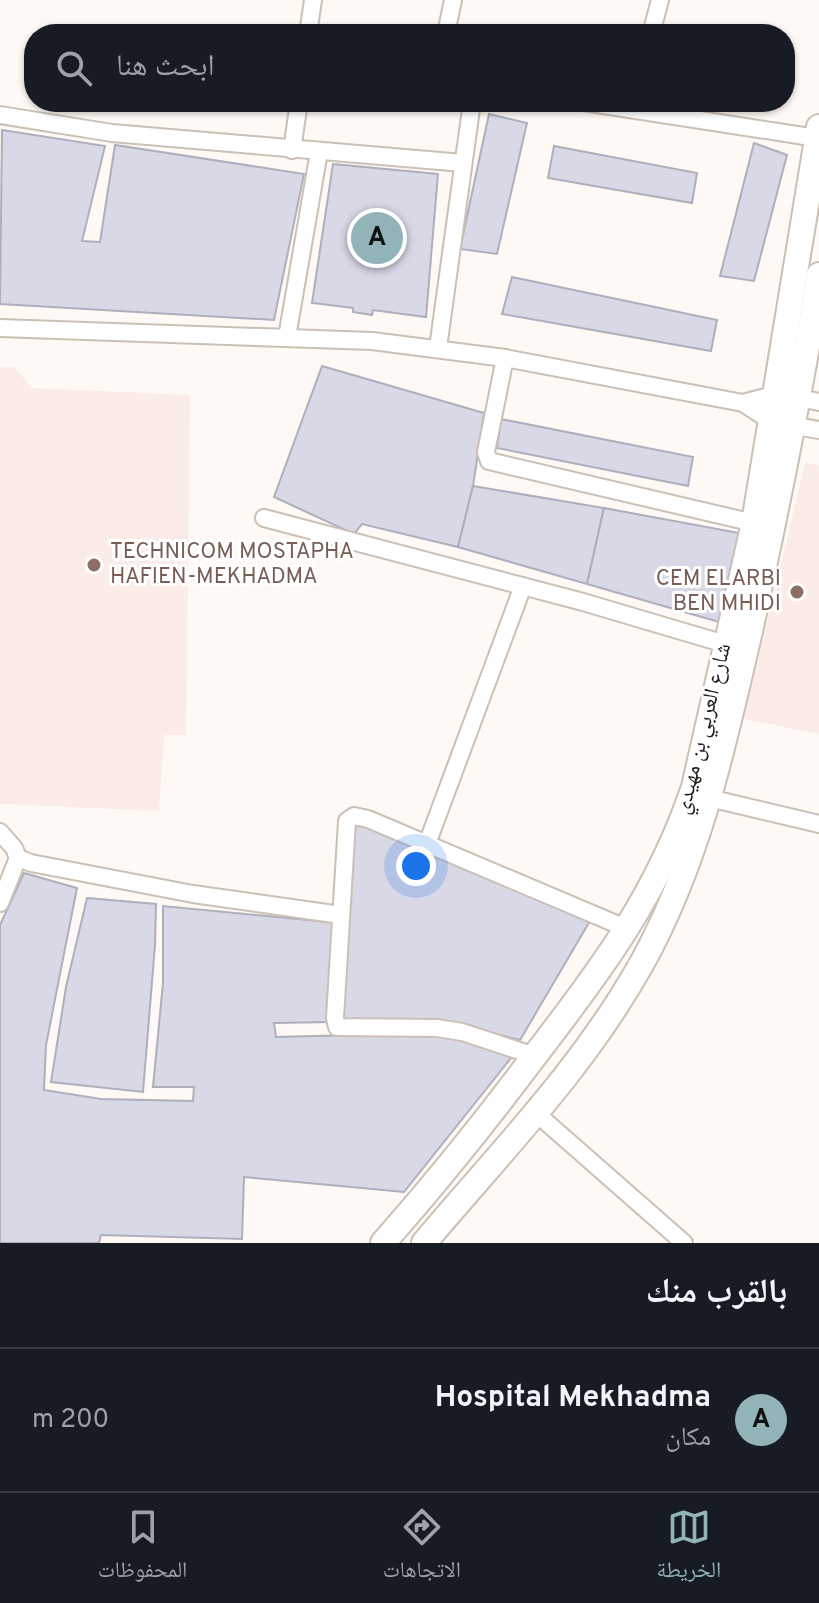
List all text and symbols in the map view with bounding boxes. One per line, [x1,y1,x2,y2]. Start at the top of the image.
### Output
search box [24,24,795,112]
icon: search [52,46,96,90]
text: ابحث هنا [116,49,215,86]
pin: A [351,208,403,268]
place label: TECHNICOM MOSTAPHA HAFIEN-MEKHADMA [110,539,354,591]
marker: TECHNICOM MOSTAPHA HAFIEN-MEKHADMA [85,556,103,574]
place label: CEM ELARBI BEN MHIDI [656,566,781,618]
marker: CEM ELARBI BEN MHIDI [788,583,806,601]
street label: شارع العربي بن مهيدي [670,641,740,818]
your location [396,846,436,886]
text: بالقرب منك [646,1272,787,1315]
text: Hospital Mekhadma [435,1380,711,1417]
text: 200 m [32,1404,109,1437]
text: A [752,1404,770,1437]
text: مكان [665,1422,711,1455]
tab: المحفوظات [98,1505,187,1591]
tab: الاتجاهات [383,1505,461,1591]
tab: الخريطة [656,1505,721,1591]

